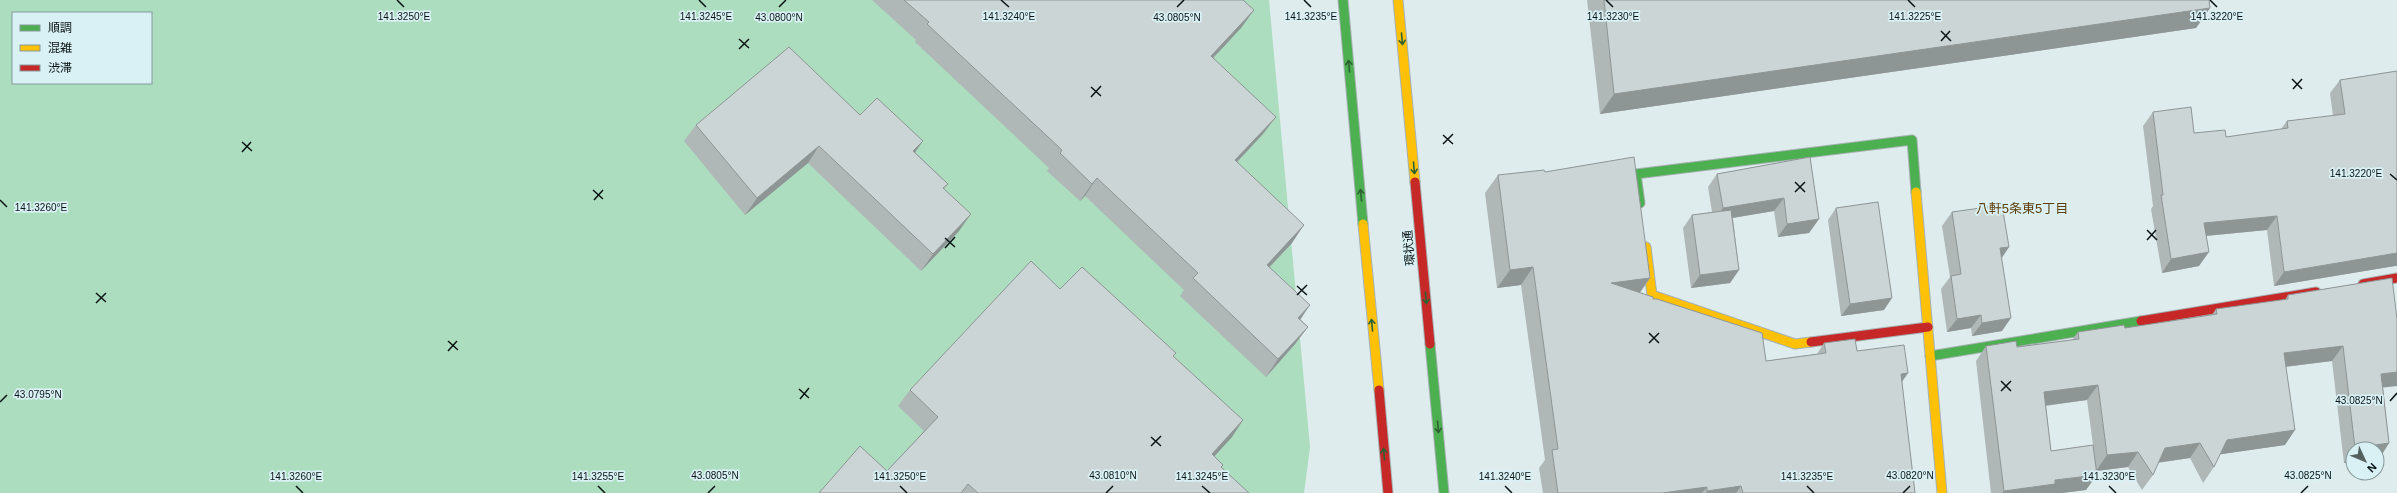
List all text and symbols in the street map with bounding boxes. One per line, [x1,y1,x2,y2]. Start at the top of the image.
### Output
text: 141.3250°E [378,11,431,22]
text: 141.3245°E [680,11,733,22]
text: 141.3240°E [983,11,1036,22]
text: 141.3235°E [1285,11,1338,22]
text: 141.3230°E [1587,11,1640,22]
text: 141.3225°E [1889,11,1942,22]
text: 141.3220°E [2191,11,2244,22]
legend [12,12,152,84]
text: 43.0800°N [755,12,803,23]
text: 43.0805°N [1153,12,1201,23]
text: 順調 [48,21,72,35]
one-way arrow [1398,32,1406,45]
text: 混雑 [48,41,72,55]
one-way arrow [1345,60,1353,73]
text: 渋滞 [48,61,72,75]
one-way arrow [1410,161,1418,174]
text: 141.3220°E [2330,168,2383,179]
one-way arrow [1357,189,1364,202]
district label: 八軒5条東5丁目 [1976,201,2068,216]
text: 141.3260°E [15,202,68,213]
street label: 環状通 [1400,229,1418,267]
one-way arrow [1423,291,1430,304]
one-way arrow [1369,319,1376,332]
text: 43.0795°N [14,389,62,400]
text: 43.0825°N [2335,395,2383,406]
one-way arrow [1435,420,1442,433]
north arrow [2345,441,2385,481]
one-way arrow [1381,448,1388,461]
text: N [2365,461,2379,475]
text: 43.0805°N [691,470,739,481]
text: 43.0810°N [1089,470,1137,481]
text: 43.0820°N [1886,470,1934,481]
text: 43.0825°N [2284,470,2332,481]
text: 141.3260°E [270,471,323,482]
text: 141.3255°E [572,471,625,482]
text: 141.3250°E [874,471,927,482]
text: 141.3245°E [1176,471,1229,482]
text: 141.3240°E [1479,471,1532,482]
text: 141.3235°E [1781,471,1834,482]
text: 141.3230°E [2083,471,2136,482]

